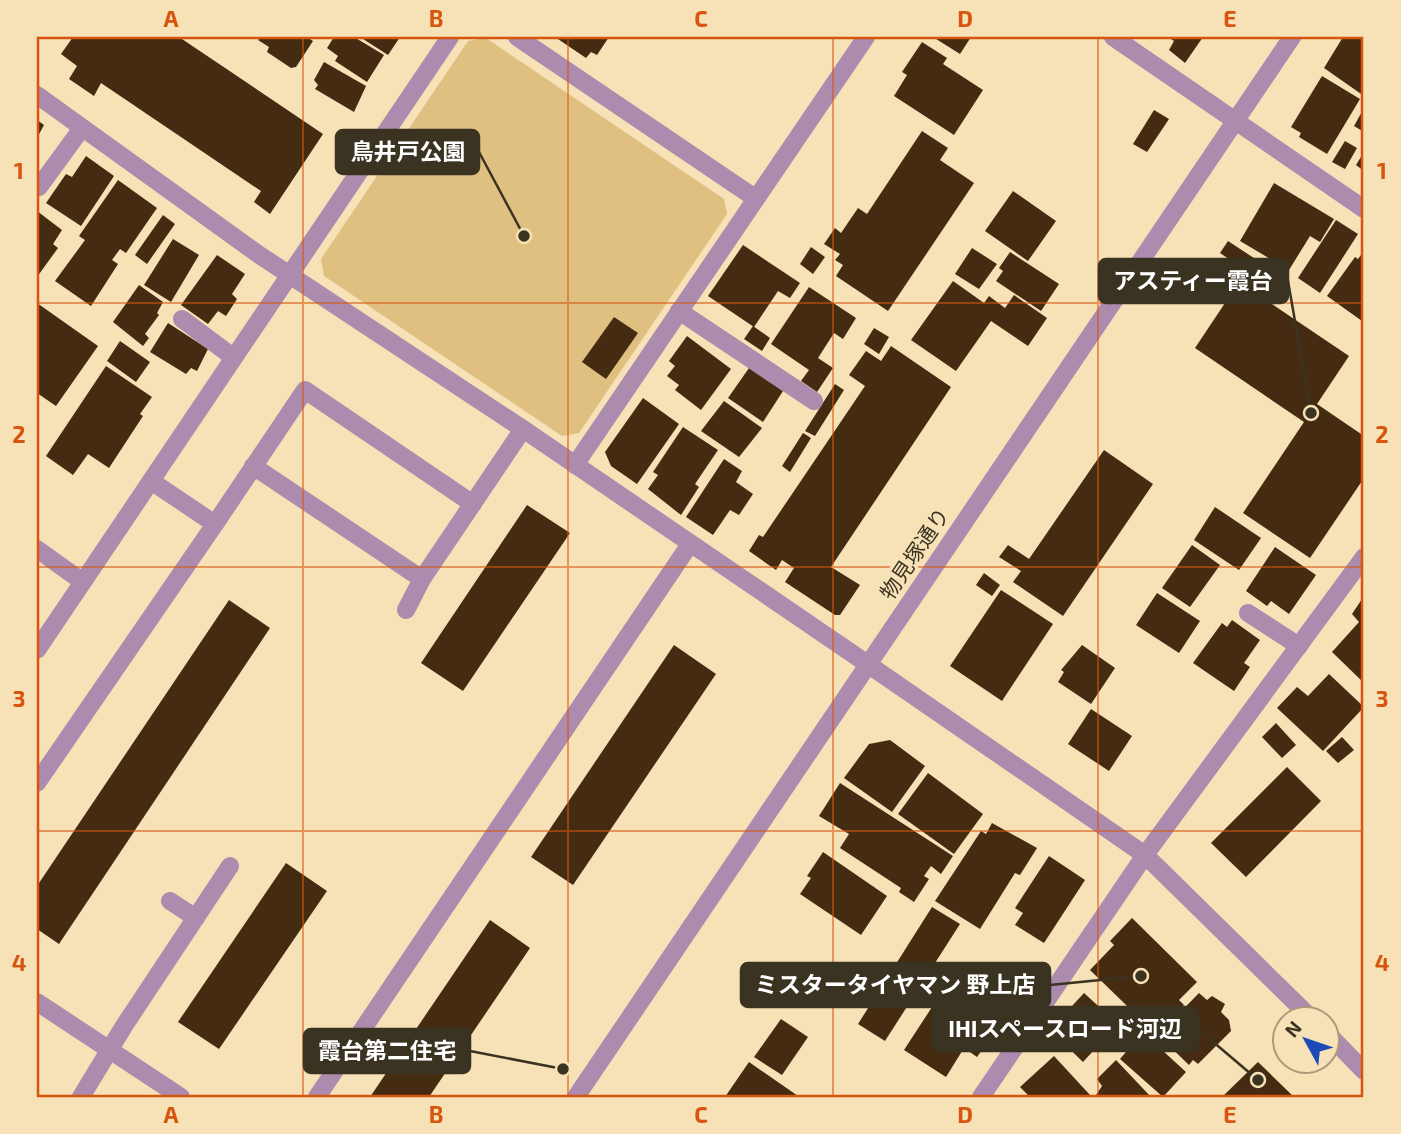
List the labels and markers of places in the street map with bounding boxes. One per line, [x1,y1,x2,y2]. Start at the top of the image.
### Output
callout: 鳥井戸公園 [336,130,479,174]
callout: アスティー霞台 [1099,259,1288,303]
callout: ミスタータイヤマン 野上店 [741,963,1050,1007]
callout: IHIスペースロード河辺 [933,1007,1198,1051]
callout: 霞台第二住宅 [304,1029,470,1073]

